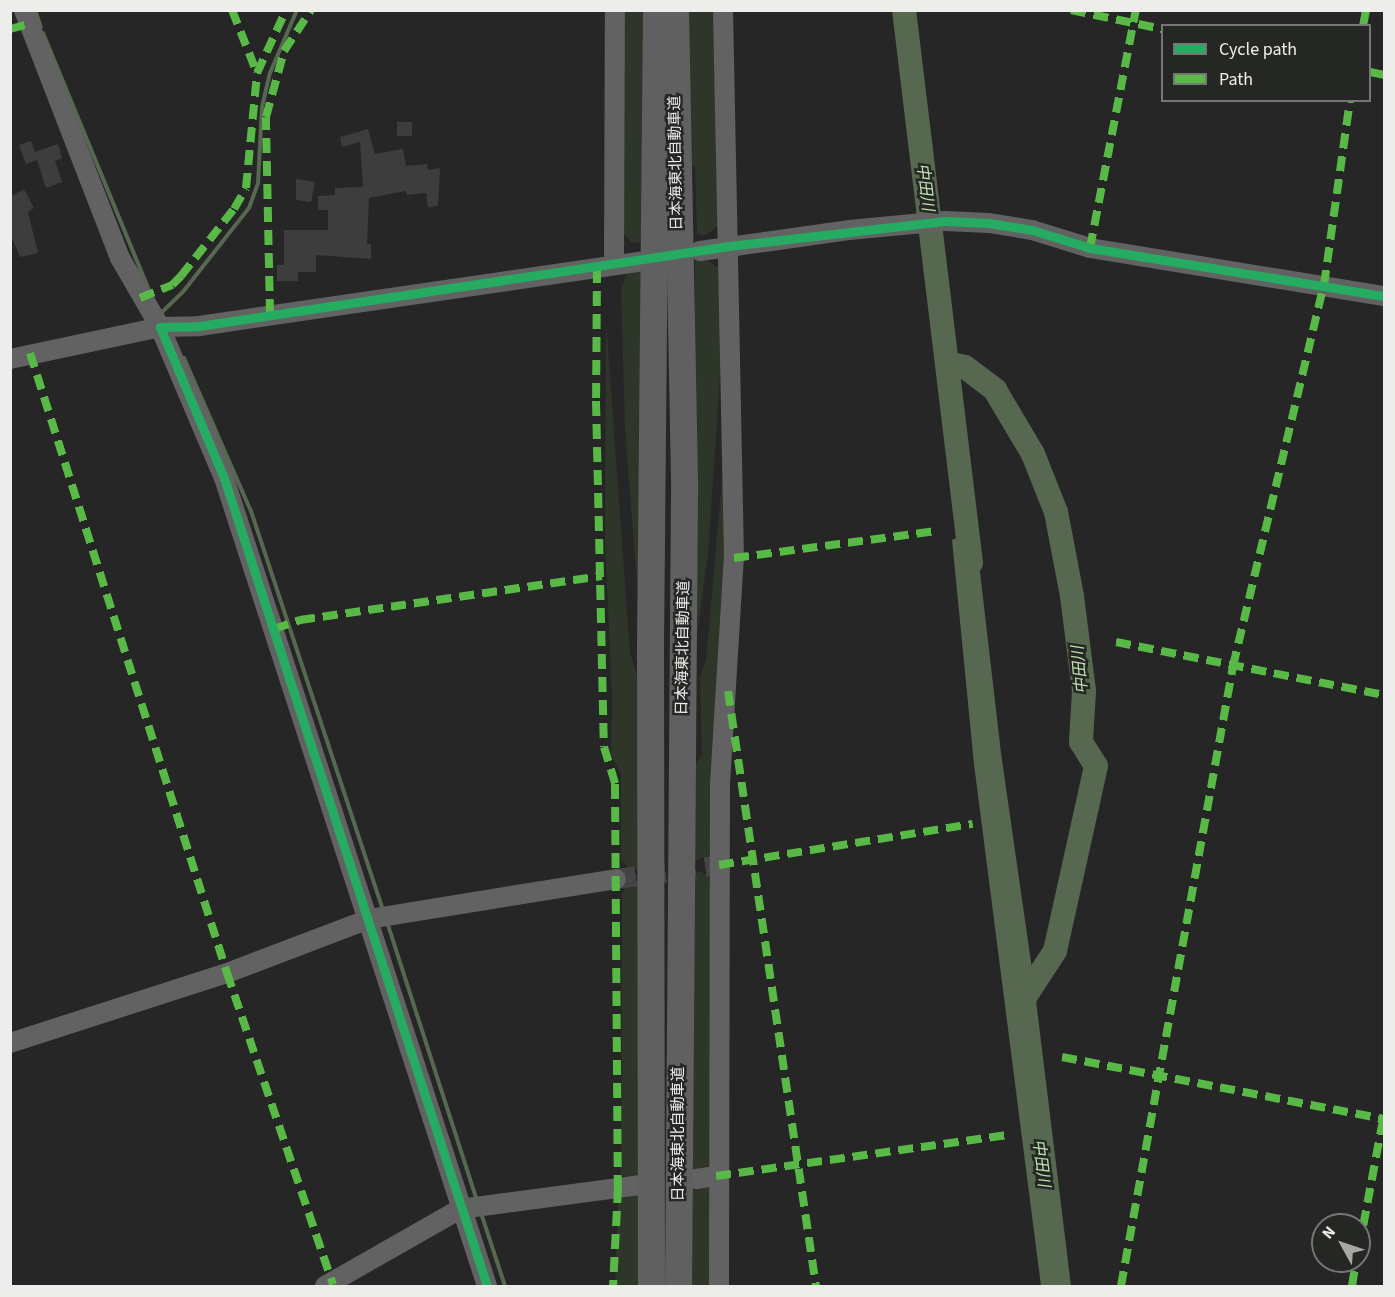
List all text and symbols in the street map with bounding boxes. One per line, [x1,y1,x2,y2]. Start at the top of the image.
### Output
legend [1161,24,1371,102]
text: Cycle path [1219,37,1297,62]
text: Path [1219,67,1253,92]
street label: 日本海東北自動車道 [666,95,686,231]
water label: 中田川 [913,162,937,212]
street label: 日本海東北自動車道 [673,580,693,716]
water label: 中田川 [1068,645,1092,695]
street label: 日本海東北自動車道 [670,1067,688,1201]
water label: 中田川 [1029,1138,1053,1188]
north arrow [1311,1213,1371,1273]
text: N [1317,1222,1341,1244]

